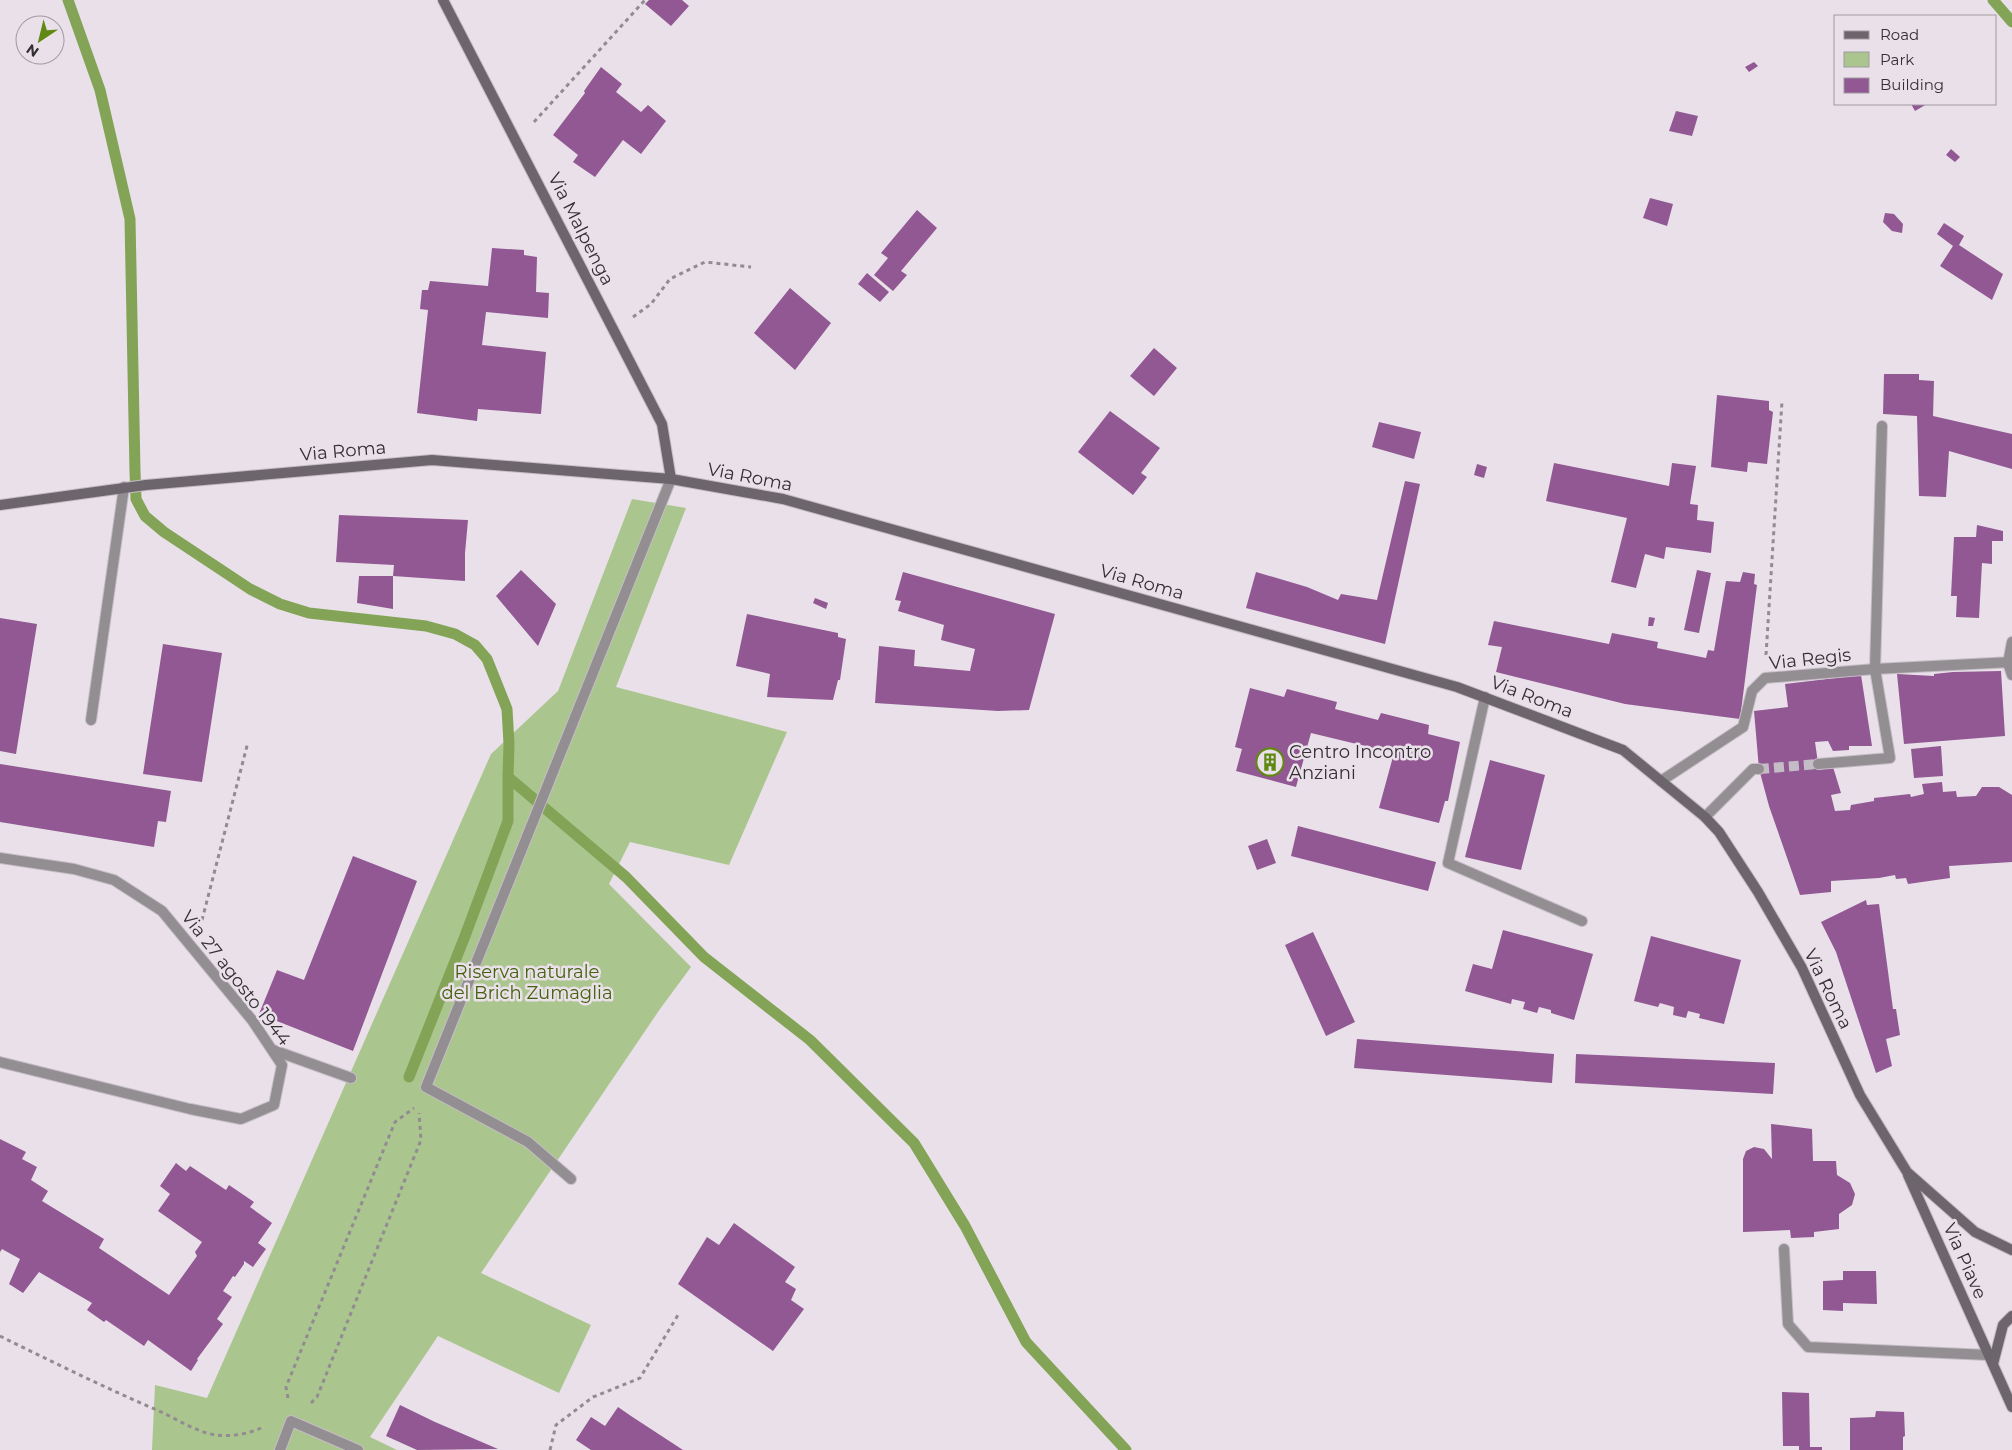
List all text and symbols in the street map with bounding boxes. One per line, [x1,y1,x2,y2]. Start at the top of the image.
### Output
north arrow [15,15,65,65]
legend [1834,15,1997,105]
text: Road [1880,25,1919,44]
text: N [23,40,42,61]
text: Park [1880,50,1914,69]
text: Building [1880,75,1944,94]
street label: Via Malpenga [543,169,619,289]
street label: Via Roma [299,436,387,466]
street label: Via Roma [705,458,795,496]
street label: Via Roma [1097,560,1187,604]
street label: Via Regis [1768,644,1852,674]
street label: Via Roma [1488,671,1576,723]
place label: Centro Incontro Anziani [1289,741,1431,784]
building icon: Centro Incontro Anziani [1255,747,1285,777]
street label: Via 27 agosto 1944 [176,906,296,1050]
street label: Via Roma [1799,945,1857,1033]
park label: Riserva naturale del Brich Zumaglia [441,961,613,1004]
street label: Via Piave [1938,1220,1992,1303]

